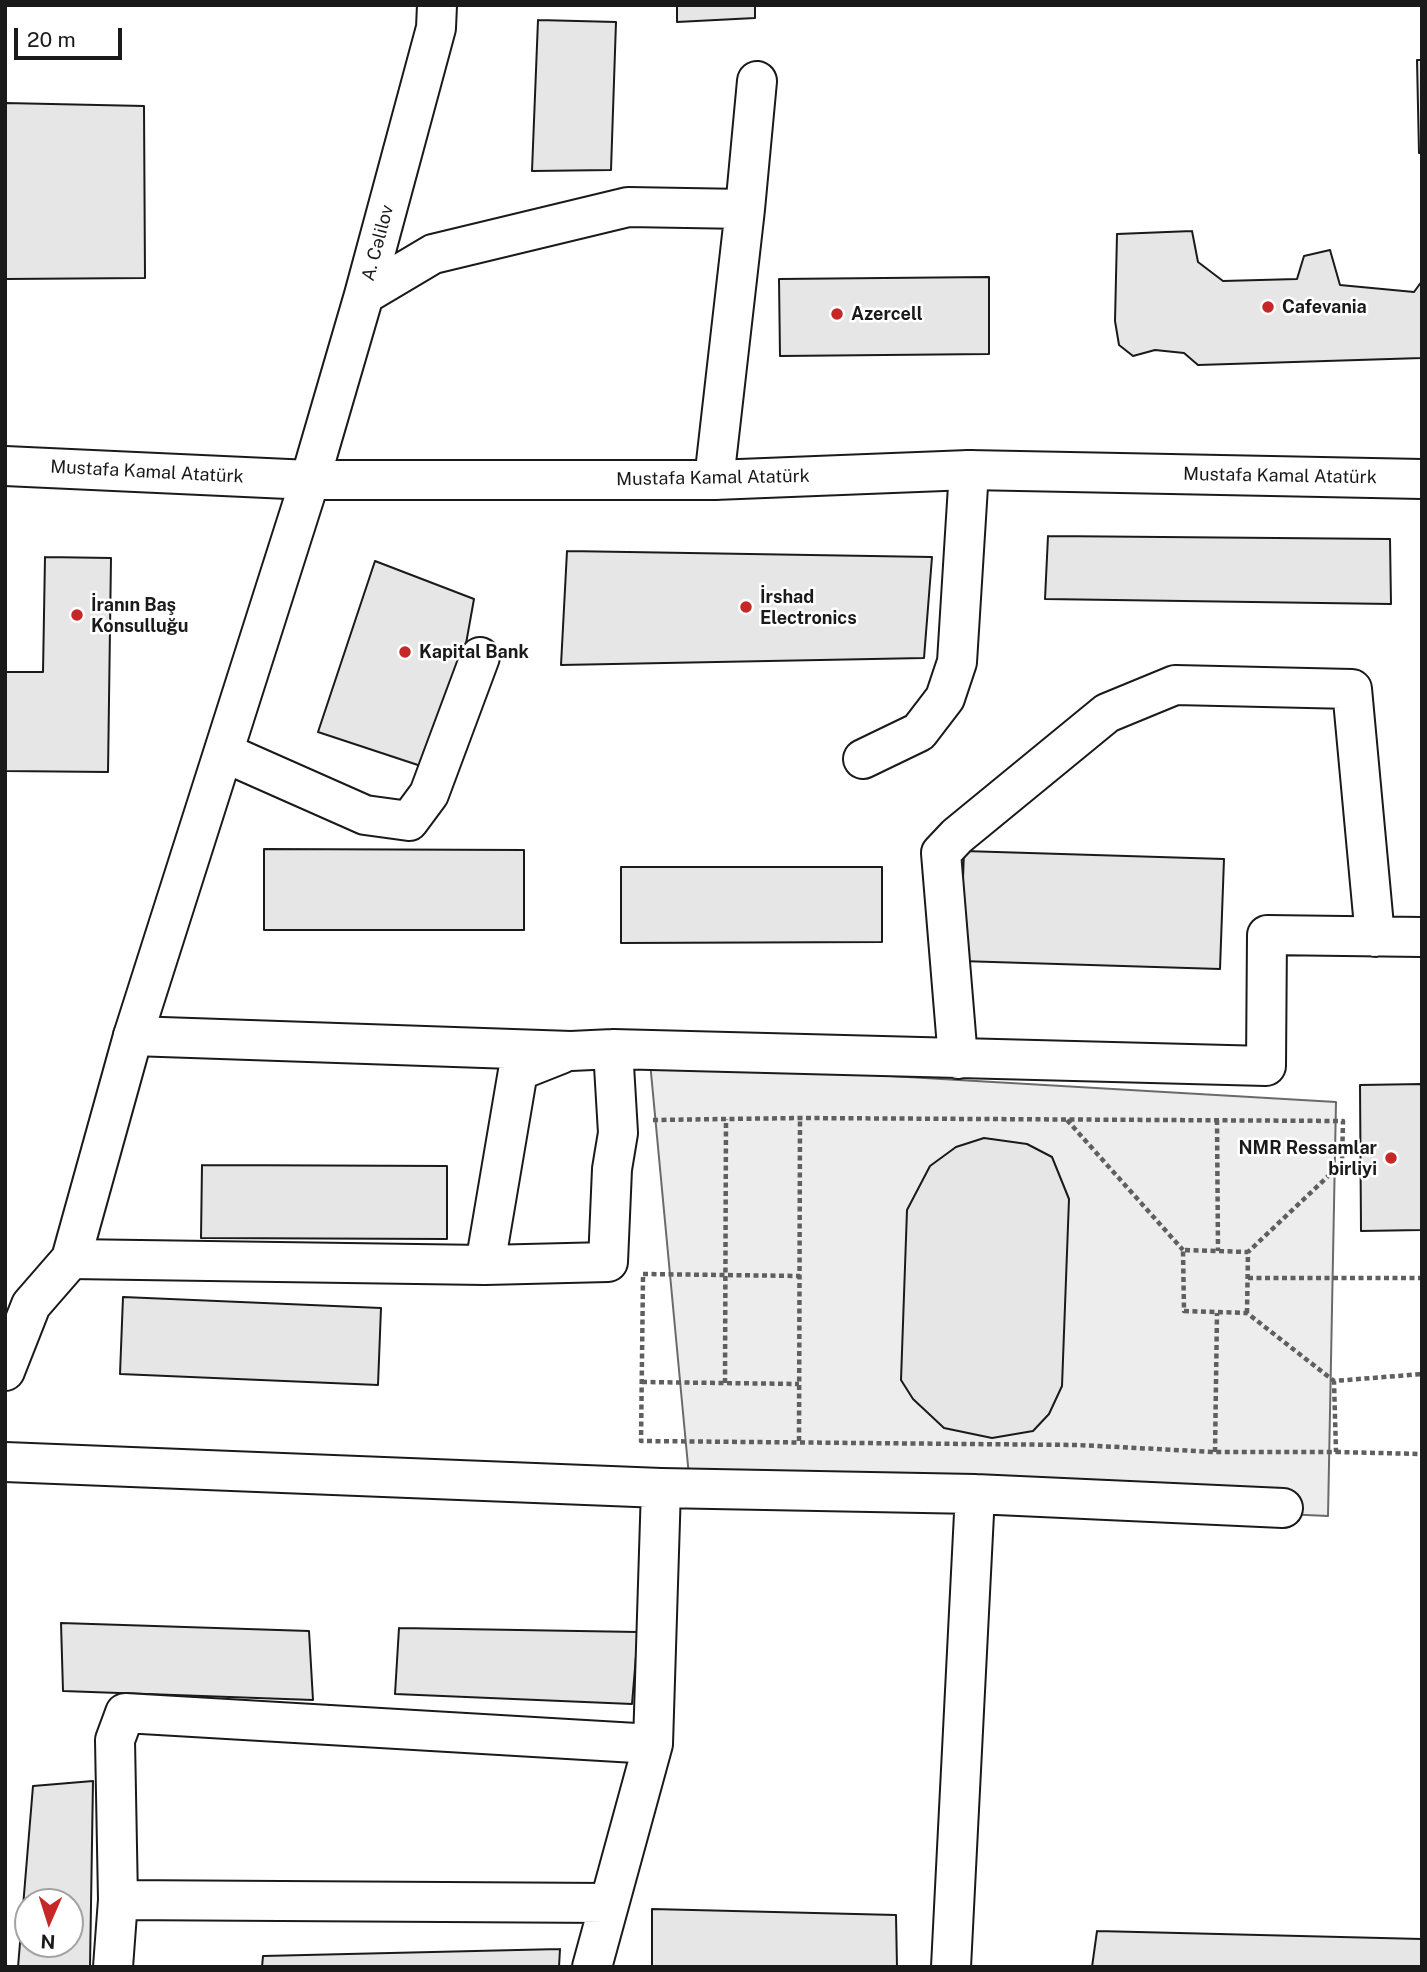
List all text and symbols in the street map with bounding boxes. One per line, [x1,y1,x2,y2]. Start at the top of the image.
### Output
scale bar [18,14,126,58]
text: 20 m [27,27,76,52]
street label: A. Cəlilov [357,203,399,283]
place label: Cafevania [1282,296,1367,318]
marker: Cafevania [1260,299,1276,315]
place label: Azercell [851,303,923,325]
marker: Azercell [829,306,845,322]
street label: Mustafa Kamal Atatürk [50,456,244,488]
street label: Mustafa Kamal Atatürk [1183,464,1377,488]
street label: Mustafa Kamal Atatürk [616,466,810,490]
place label: İrshad Electronics [760,586,857,628]
place label: İranın Baş Konsulluğu [91,594,188,636]
marker: İrshad Electronics [738,599,754,615]
marker: İranın Baş Konsulluğu [69,607,85,623]
place label: Kapital Bank [419,641,529,663]
marker: Kapital Bank [397,644,413,660]
place label: NMR Ressamlar birliyi [1239,1137,1377,1180]
marker: NMR Ressamlar birliyi [1383,1150,1399,1166]
north arrow [14,1888,84,1958]
text: N [40,1931,56,1953]

